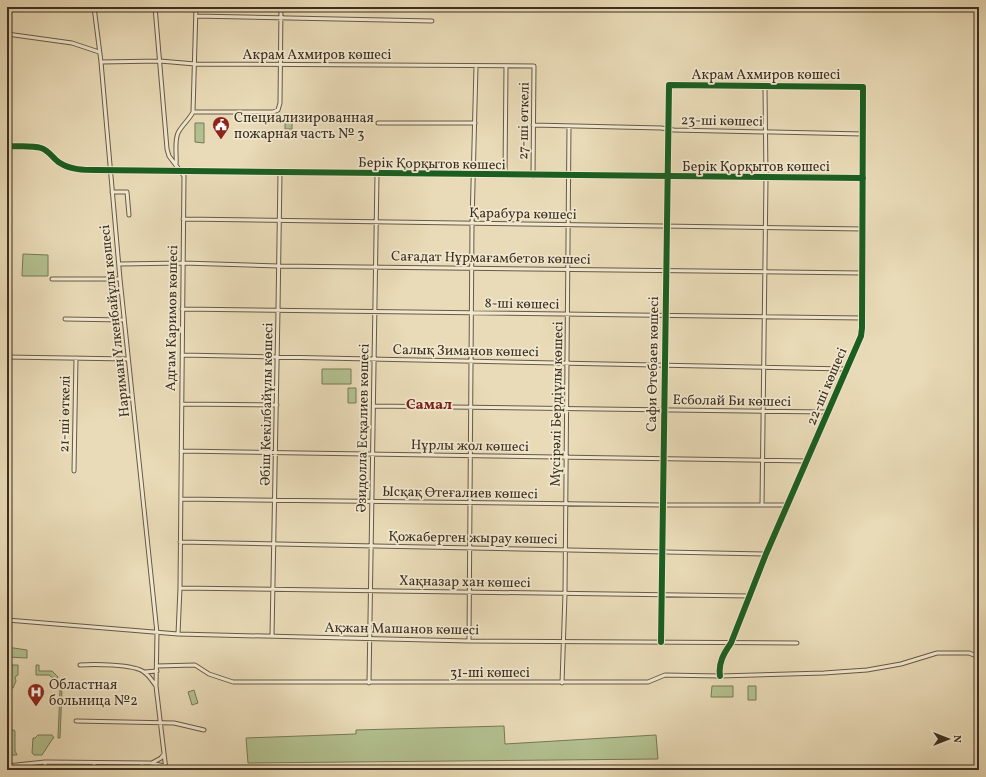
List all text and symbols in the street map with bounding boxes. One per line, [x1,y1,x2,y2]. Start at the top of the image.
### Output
street label: Акрам Ахмиров көшесі [243,46,391,65]
street label: Акрам Ахмиров көшесі [692,66,840,85]
street label: 27-ші өткелі [514,82,535,160]
place label: Специализированная пожарная часть № 3 [234,109,374,144]
street label: 23-шi көшесi [681,111,763,132]
public building icon: Специализированная пожарная часть № 3 [211,115,231,140]
street label: Берік Қорқытов көшесі [358,154,506,175]
street label: Берік Қорқытов көшесі [682,158,830,177]
street label: Қарабура көшесі [469,204,577,225]
street label: Нариман Үлкенбайұлы көшесі [96,224,135,418]
street label: Адгам Каримов көшесі [162,245,183,391]
street label: Сағадат Нұрмағамбетов көшесі [391,247,591,270]
street label: 8-шi көшесi [484,294,560,315]
street label: Сафи Өтебаев көшесі [643,296,664,432]
street label: Мүсірәлі Бердіұлы көшесі [547,321,568,487]
street label: Әбіш Кекілбайұлы көшесі [257,322,278,486]
street label: Салық Зиманов көшесі [393,341,539,362]
street label: Әзидолла Есқалиев көшесі [353,343,374,513]
street label: 22-ші көшесі [802,345,852,428]
street label: 21-ші өткелі [55,375,76,453]
street label: Есболай Би көшесі [672,391,792,412]
district label: Самал [406,395,452,416]
street label: Нұрлы жол көшесі [411,436,529,457]
street label: Ысқақ Өтеғалиев көшесі [382,483,538,504]
street label: Қожаберген жырау көшесі [388,528,558,549]
street label: Хақназар хан көшесі [399,572,531,593]
street label: Ақжан Машанов көшесі [324,619,479,640]
street label: 31-ші көшесі [450,664,530,683]
place label: Областная больница №2 [49,676,138,711]
hospital icon: Областная больница №2 [26,682,46,707]
north arrow [928,719,968,759]
text: N [949,735,964,743]

